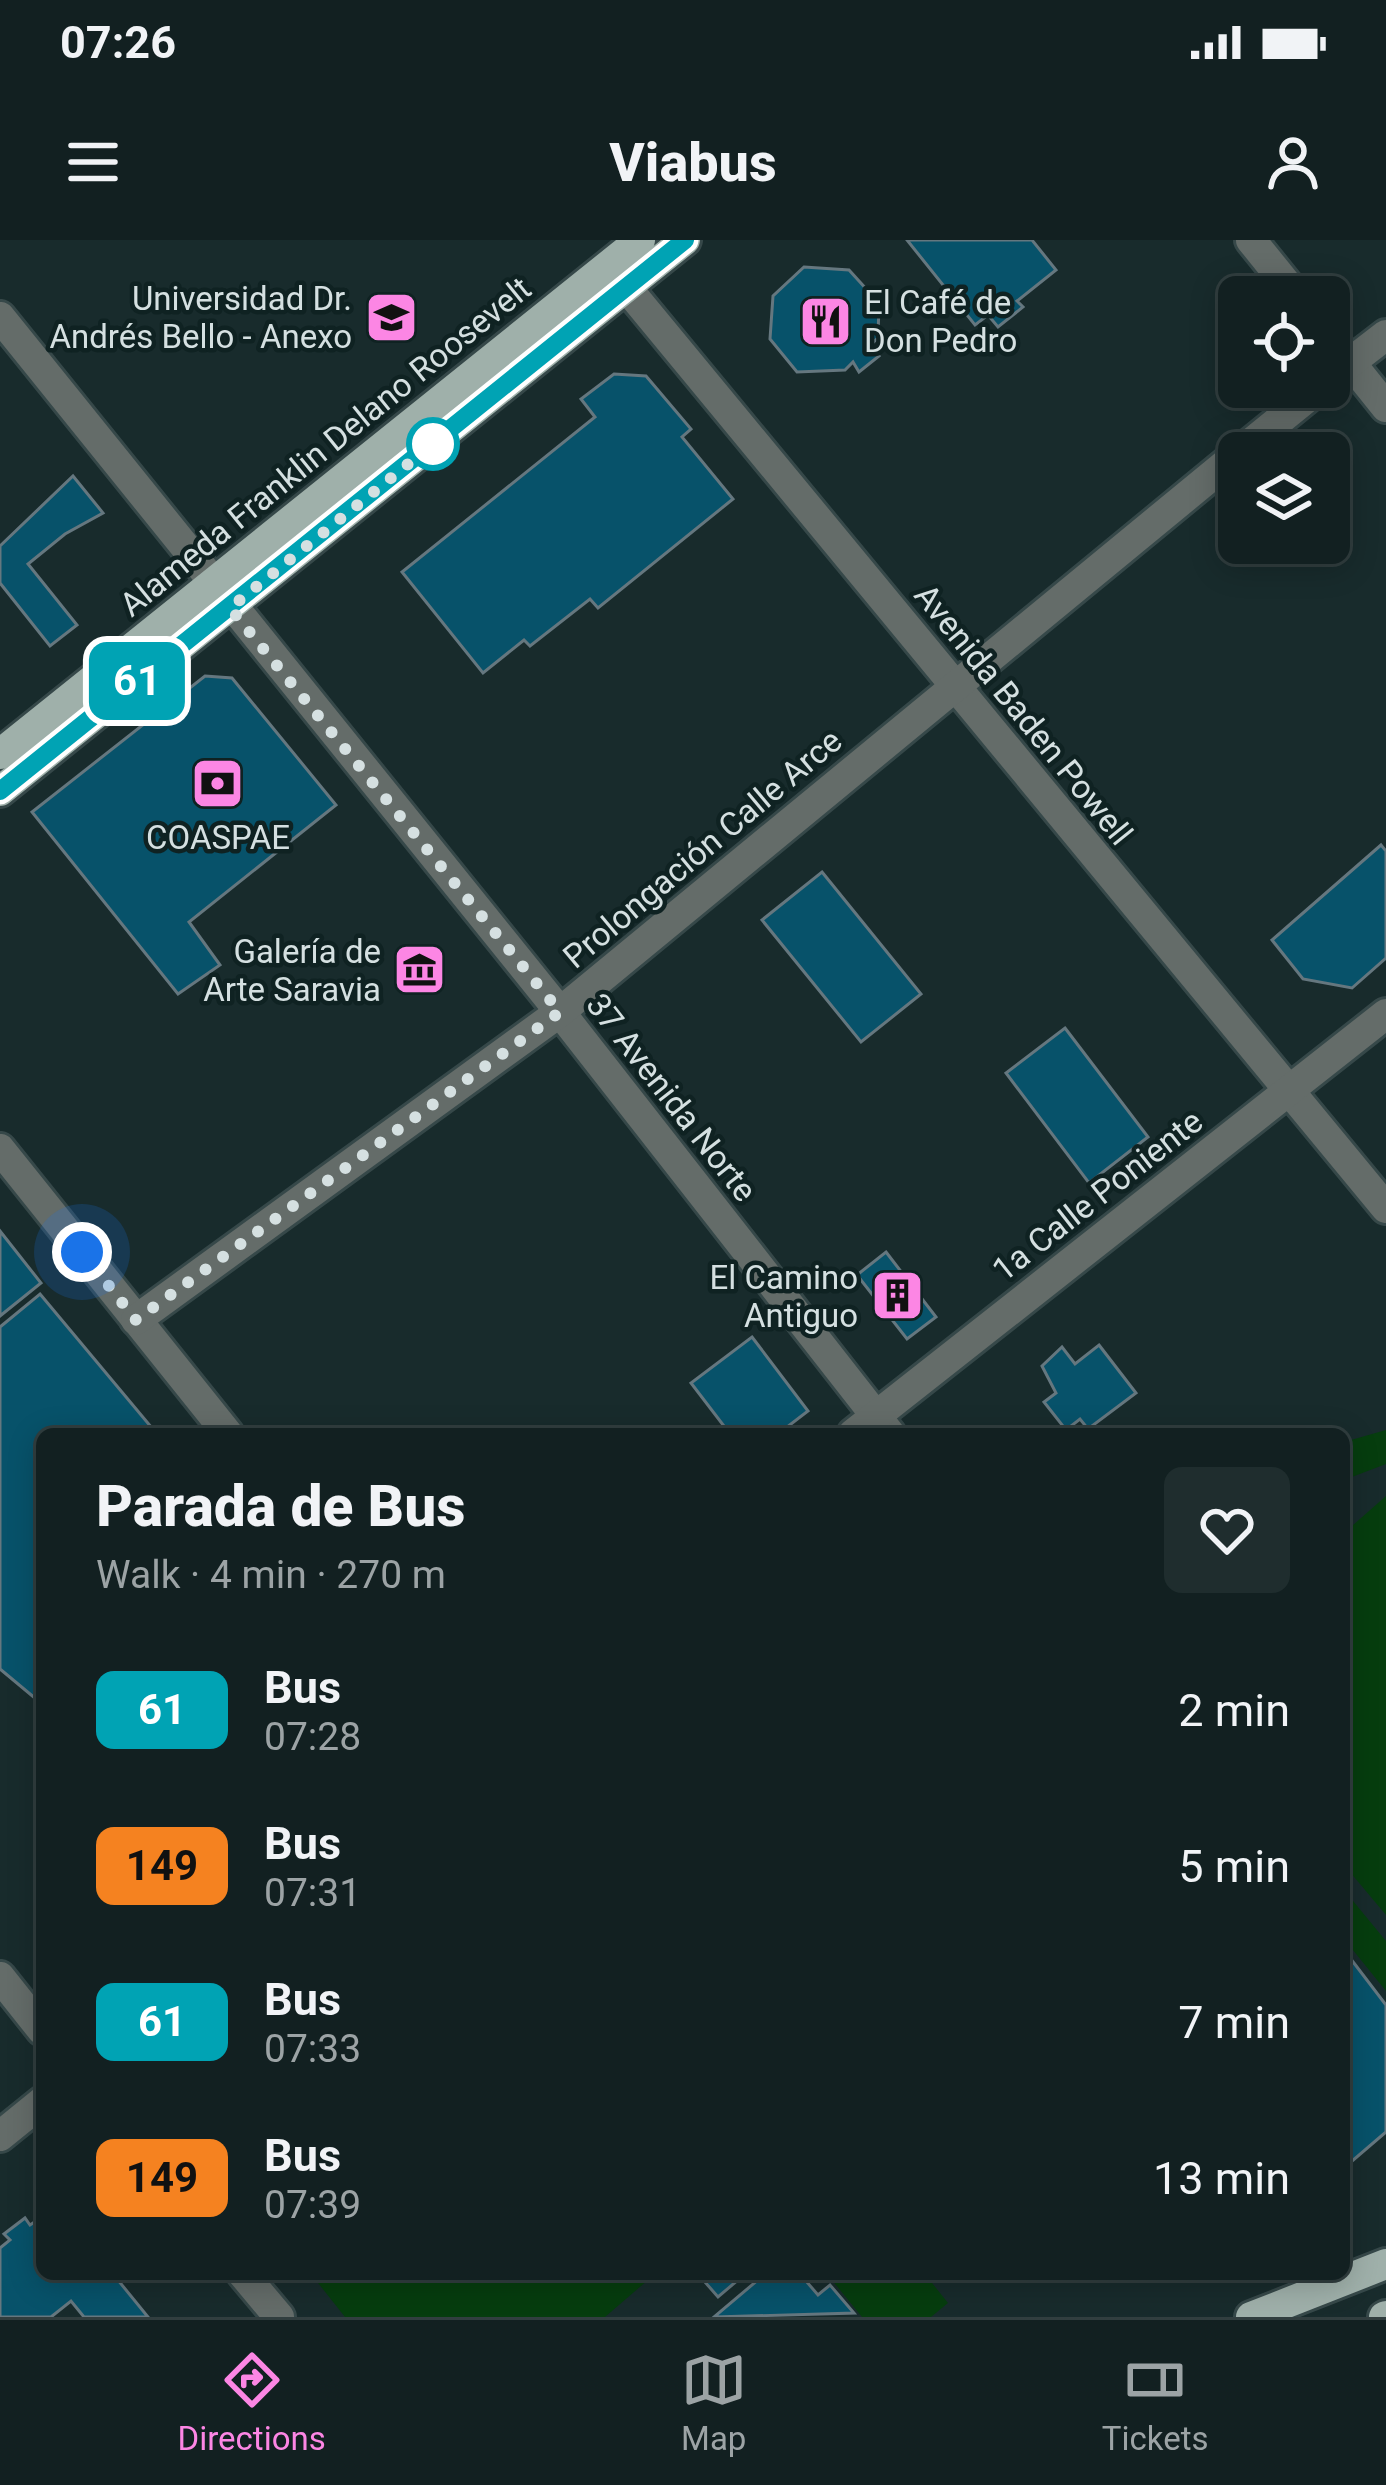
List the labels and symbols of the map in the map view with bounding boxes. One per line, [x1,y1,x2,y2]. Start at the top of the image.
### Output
street label: Alameda Franklin Delano Roosevelt [112,269,539,624]
place label: Universidad Dr. Andrés Bello - Anexo [50,279,352,356]
place label: El Café de Don Pedro [864,283,1017,360]
school or university icon: Universidad Dr. Andrés Bello - Anexo [363,289,419,345]
restaurant icon: El Café de Don Pedro [797,293,853,349]
unlabelled marker [408,419,458,469]
street label: Avenida Baden Powell [907,576,1141,852]
line badge: 61 [83,642,191,720]
street label: Prolongación Calle Arce [555,721,849,976]
bank icon: COASPAE [190,755,246,811]
place label: COASPAE [146,818,290,857]
place label: Galería de Arte Saravia [203,932,381,1009]
museum icon: Galería de Arte Saravia [392,942,448,998]
street label: 37 Avenida Norte [578,986,765,1209]
street label: 1a Calle Poniente [985,1101,1210,1289]
your location [52,1222,112,1282]
place label: El Camino Antiguo [710,1258,858,1335]
building icon: El Camino Antiguo [869,1268,925,1324]

